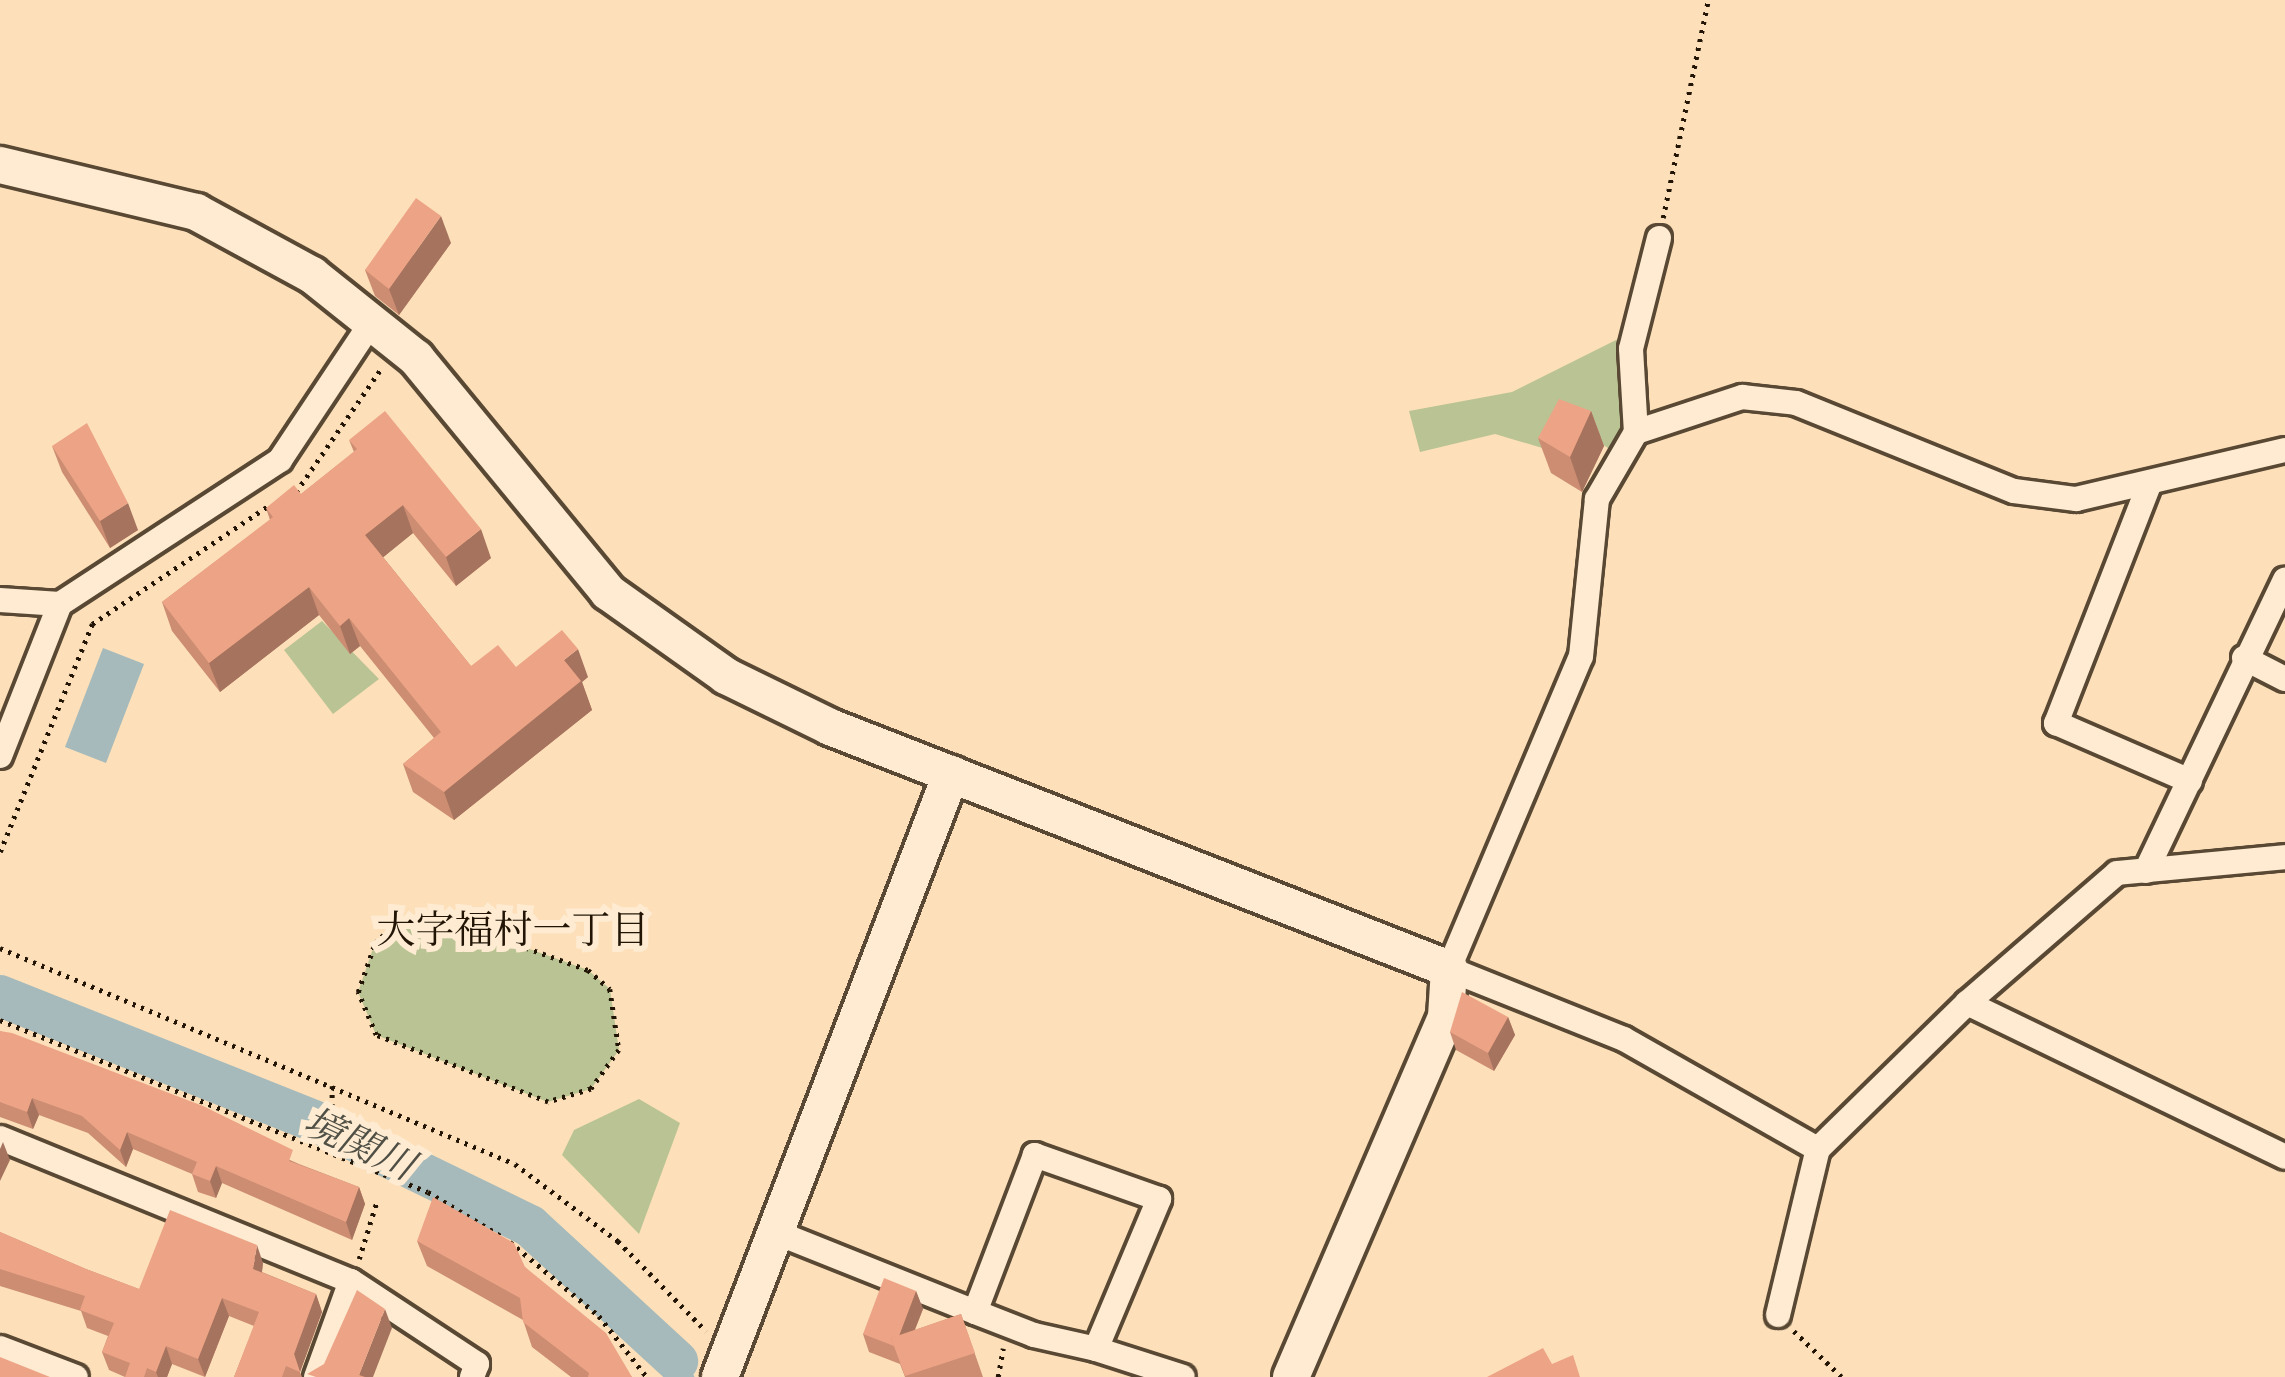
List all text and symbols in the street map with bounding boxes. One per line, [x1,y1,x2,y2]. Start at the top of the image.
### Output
district label: 大字福村一丁目 [377,907,649,953]
water label: 境関川 [296,1098,422,1190]

